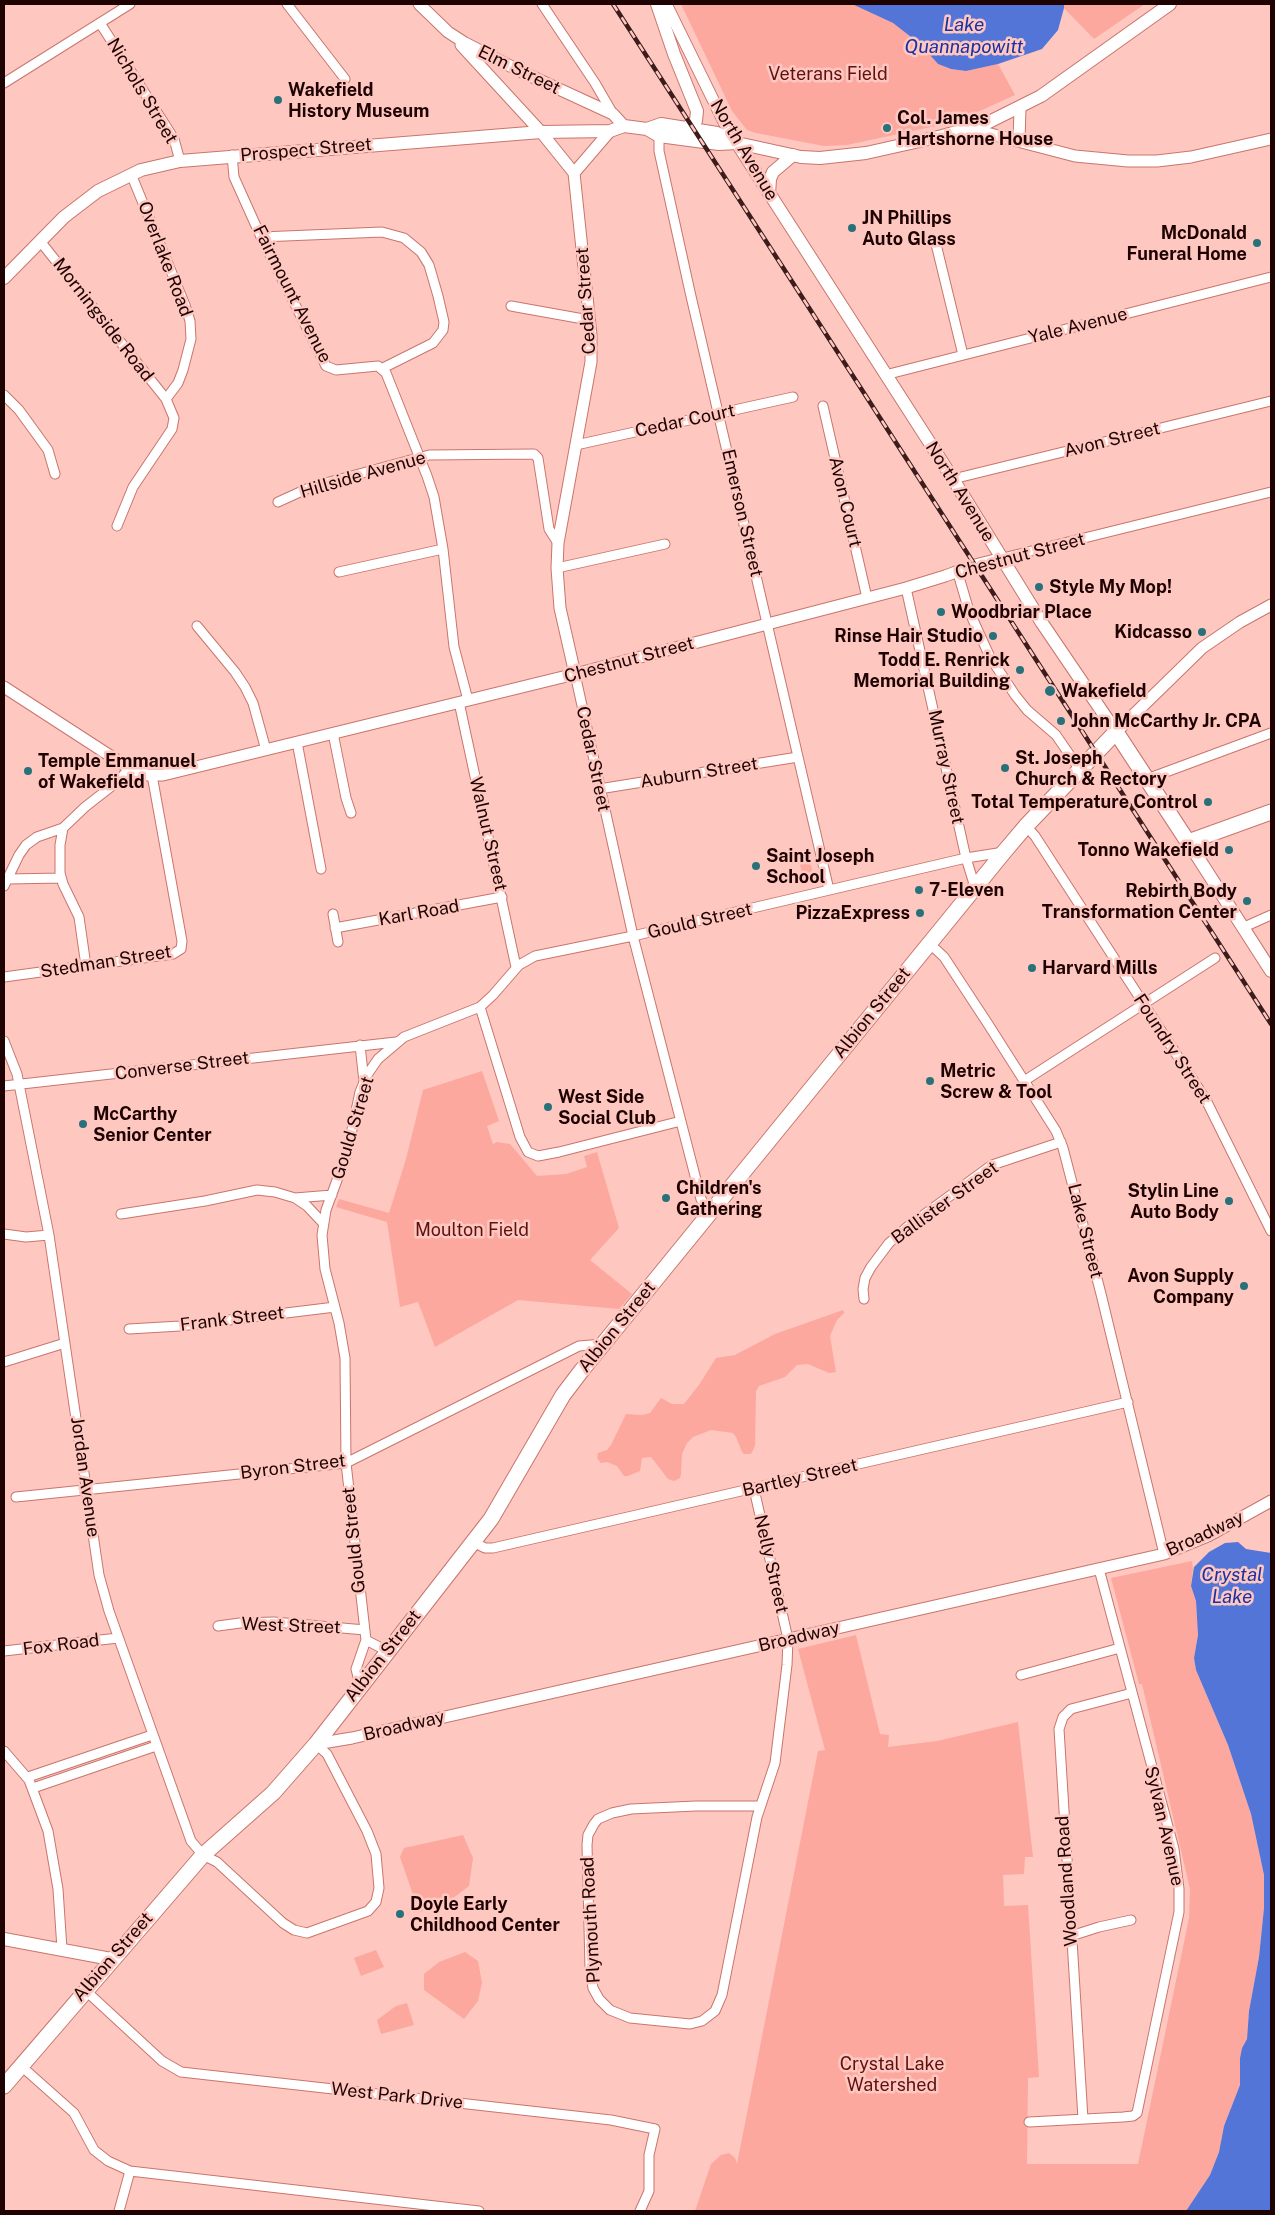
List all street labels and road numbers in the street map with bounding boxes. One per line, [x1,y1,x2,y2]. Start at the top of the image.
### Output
street label: Nichols Street [102,34,182,148]
street label: Elm Street [474,41,564,99]
street label: North Avenue [705,96,783,204]
street label: Prospect Street [239,133,373,167]
street label: Overlake Road [133,198,197,320]
street label: Fairmount Avenue [248,222,336,366]
street label: Cedar Street [571,247,601,355]
street label: Morningside Road [48,254,158,386]
street label: Yale Avenue [1026,303,1130,349]
street label: Cedar Court [633,400,737,442]
street label: Avon Street [1062,418,1162,462]
street label: North Avenue [921,438,999,546]
street label: Hillside Avenue [298,447,428,503]
street label: Emerson Street [717,447,767,579]
street label: Avon Court [824,455,866,549]
street label: Chestnut Street [953,528,1087,584]
street label: Chestnut Street [562,632,696,688]
street label: Cedar Street [571,704,615,814]
street label: Murray Street [923,708,969,826]
street label: Auburn Street [639,753,759,793]
street label: Walnut Street [464,775,512,893]
street label: Karl Road [377,895,461,931]
street label: Gould Street [646,898,754,944]
street label: Stedman Street [39,941,173,983]
street label: Albion Street [829,963,915,1063]
street label: Foundry Street [1129,990,1215,1108]
street label: Converse Street [114,1047,250,1085]
street label: Gould Street [327,1074,379,1182]
street label: Ballister Street [887,1157,1003,1249]
street label: Lake Street [1063,1181,1107,1281]
street label: Albion Street [574,1277,660,1377]
street label: Frank Street [179,1302,285,1336]
street label: Jordan Avenue [66,1415,104,1539]
street label: Byron Street [239,1450,347,1484]
street label: Bartley Street [740,1454,860,1502]
street label: Gould Street [338,1486,370,1594]
street label: Broadway [1163,1507,1247,1561]
street label: Nelly Street [749,1513,793,1615]
street label: Albion Street [340,1606,426,1706]
street label: West Street [241,1613,341,1639]
street label: Broadway [756,1617,842,1657]
street label: Fox Road [21,1630,101,1660]
street label: Broadway [361,1706,447,1746]
street label: Sylvan Avenue [1140,1764,1188,1888]
street label: Woodland Road [1052,1815,1082,1947]
street label: Plymouth Road [577,1856,605,1984]
street label: Albion Street [68,1908,158,2006]
street label: West Park Drive [330,2078,464,2114]

